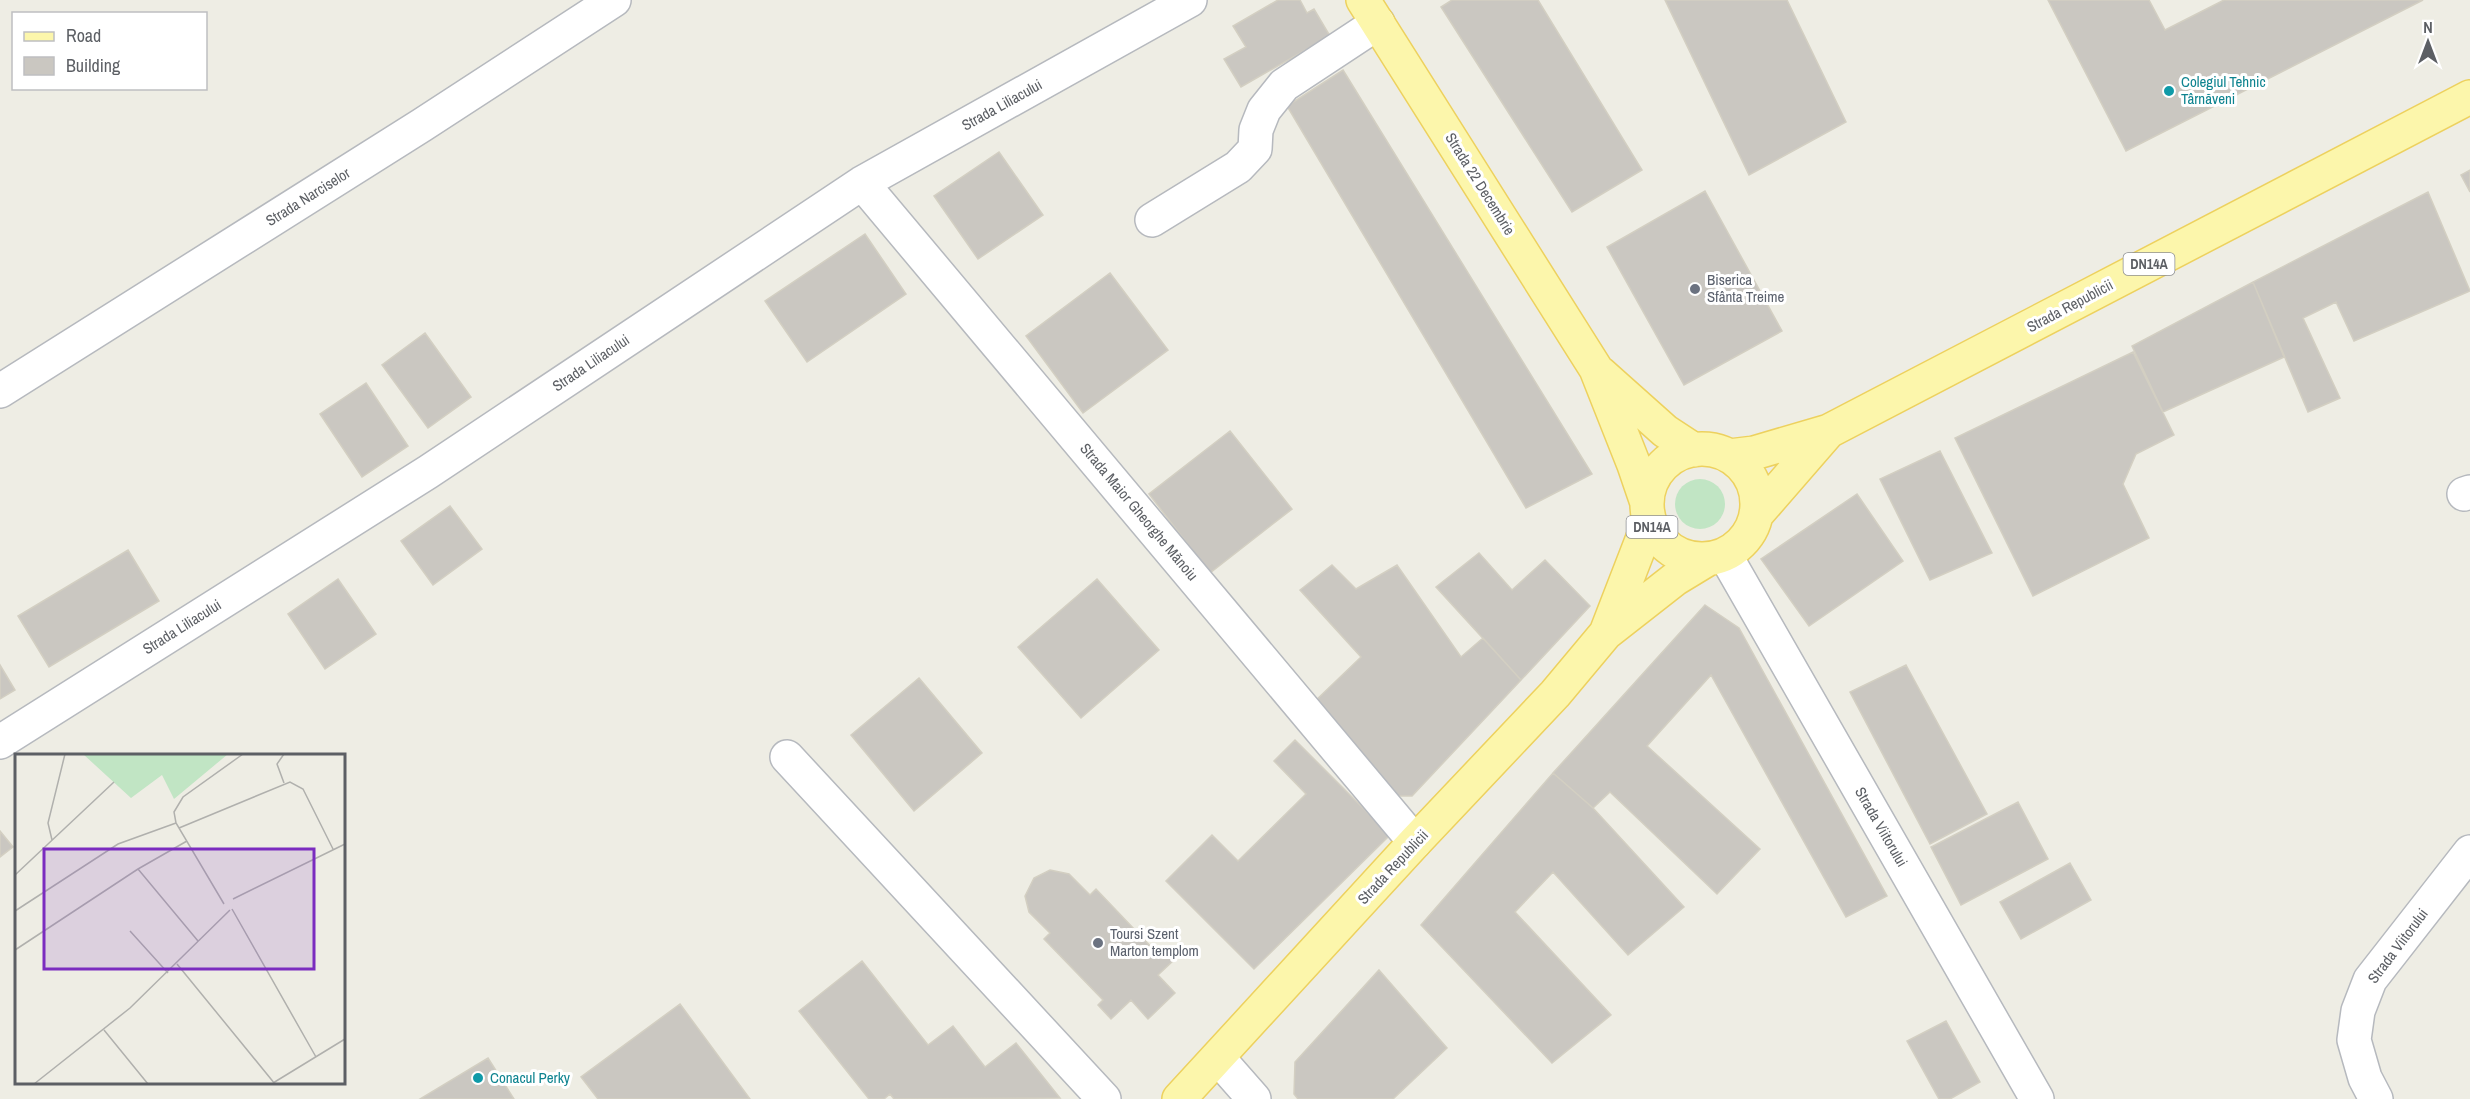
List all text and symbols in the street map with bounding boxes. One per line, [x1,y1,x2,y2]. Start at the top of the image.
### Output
legend [12,12,207,90]
north arrow [2398,12,2458,72]
text: N [2423,16,2433,38]
text: Road [66,23,101,48]
text: Building [66,53,121,78]
place label: Colegiul Tehnic Târnăveni [2181,71,2266,109]
street label: Strada Liliacului [958,74,1046,135]
marker: Colegiul Tehnic Târnăveni [2162,84,2176,98]
street label: Strada 22 Decembrie [1441,129,1520,239]
street label: Strada Narciselor [262,162,354,231]
road number: DN14A [2124,253,2174,275]
place label: Biserica Sfânta Treime [1707,269,1784,307]
street label: Strada Republicii [2023,274,2117,337]
marker: Biserica Sfânta Treime [1688,282,1702,296]
street label: Strada Liliacului [548,329,633,396]
street label: Strada Maior Gheorghe Mănoiu [1076,438,1203,585]
road number: DN14A [1626,516,1678,538]
street label: Strada Liliacului [138,594,225,659]
inset map [15,754,345,1084]
street label: Strada Viitorului [1850,783,1913,870]
street label: Strada Republicii [1353,825,1433,909]
street label: Strada Viitorului [2363,904,2433,987]
place label: Toursi Szent Marton templom [1110,923,1199,961]
marker: Toursi Szent Marton templom [1091,936,1105,950]
place label: Conacul Perky [490,1067,571,1088]
marker: Conacul Perky [471,1071,485,1085]

